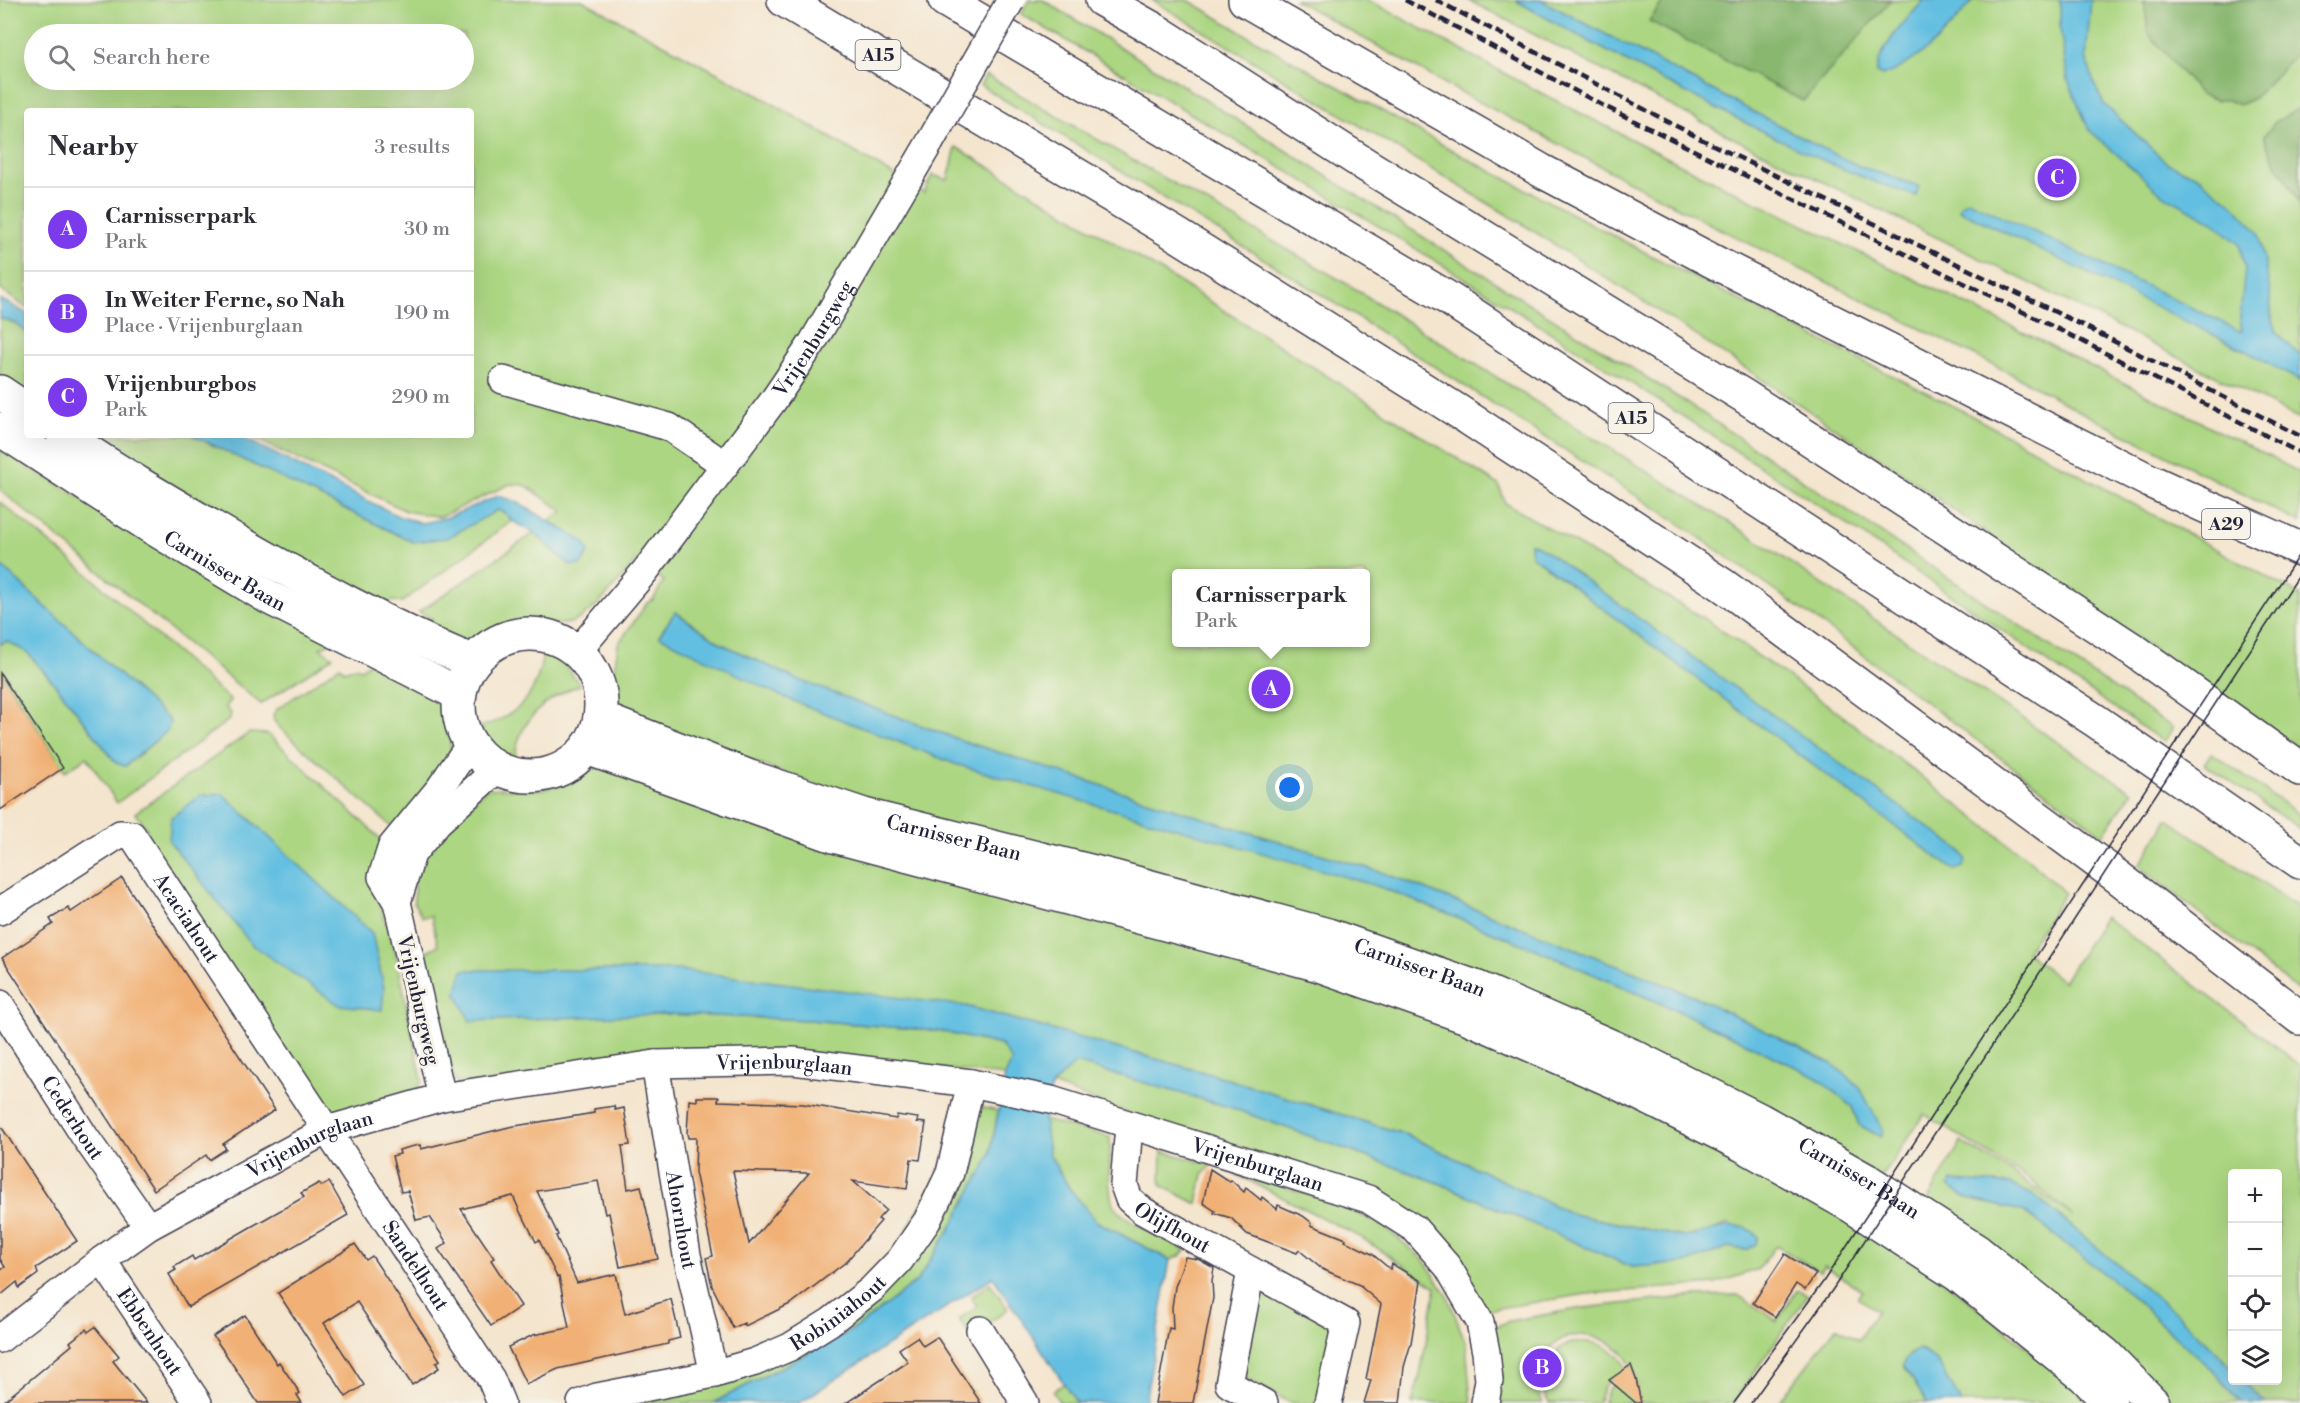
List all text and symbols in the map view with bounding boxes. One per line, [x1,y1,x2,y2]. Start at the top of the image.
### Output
search box [24,24,474,90]
road number: A15 [856,40,900,70]
icon: search [45,41,78,74]
text: Search here [93,44,210,71]
text: Nearby [48,131,138,163]
text: 3 results [374,135,450,160]
pin: C [2038,156,2076,201]
text: Carnisserpark [105,203,257,230]
text: A [60,217,75,242]
text: 30 m [404,217,450,242]
text: Park [105,230,147,255]
street label: Vrijenburgweg [768,276,860,403]
text: In Weiter Ferne, so Nah [105,287,345,314]
text: B [60,301,75,326]
text: 190 m [395,301,450,326]
text: Place · Vrijenburglaan [105,314,303,339]
text: Vrijenburgbos [105,371,257,398]
text: C [60,385,75,410]
text: 290 m [392,385,450,410]
text: Park [105,398,147,423]
road number: A15 [1608,403,1654,433]
road number: A29 [2202,509,2250,539]
street label: Carnisser Baan [159,526,290,618]
popup [1172,569,1370,647]
text: Carnisserpark [1195,582,1347,609]
text: Park [1195,609,1237,634]
pin: A [1252,666,1290,712]
your location [1275,773,1304,802]
street label: Carnisser Baan [884,810,1024,868]
street label: Acaciahout [146,869,224,968]
street label: Vrijenburgweg [390,932,445,1068]
street label: Carnisser Baan [1350,934,1489,1004]
street label: Vrijenburglaan [715,1050,854,1082]
street label: Cederhout [35,1072,108,1165]
street label: Vrijenburglaan [242,1106,376,1185]
street label: Vrijenburglaan [1187,1133,1326,1198]
street label: Carnisser Baan [1793,1133,1924,1225]
street label: Ahornhout [659,1168,701,1272]
map controls [2228,1169,2282,1385]
button: + [2228,1169,2282,1223]
street label: Olijfhout [1128,1197,1214,1260]
street label: Sandelhout [376,1216,453,1316]
button: − [2228,1223,2282,1277]
street label: Robiniahout [786,1271,892,1358]
button: locate [2228,1277,2282,1331]
street label: Ebbenhout [110,1284,187,1381]
button: layers [2228,1331,2282,1385]
pin: B [1522,1346,1562,1390]

